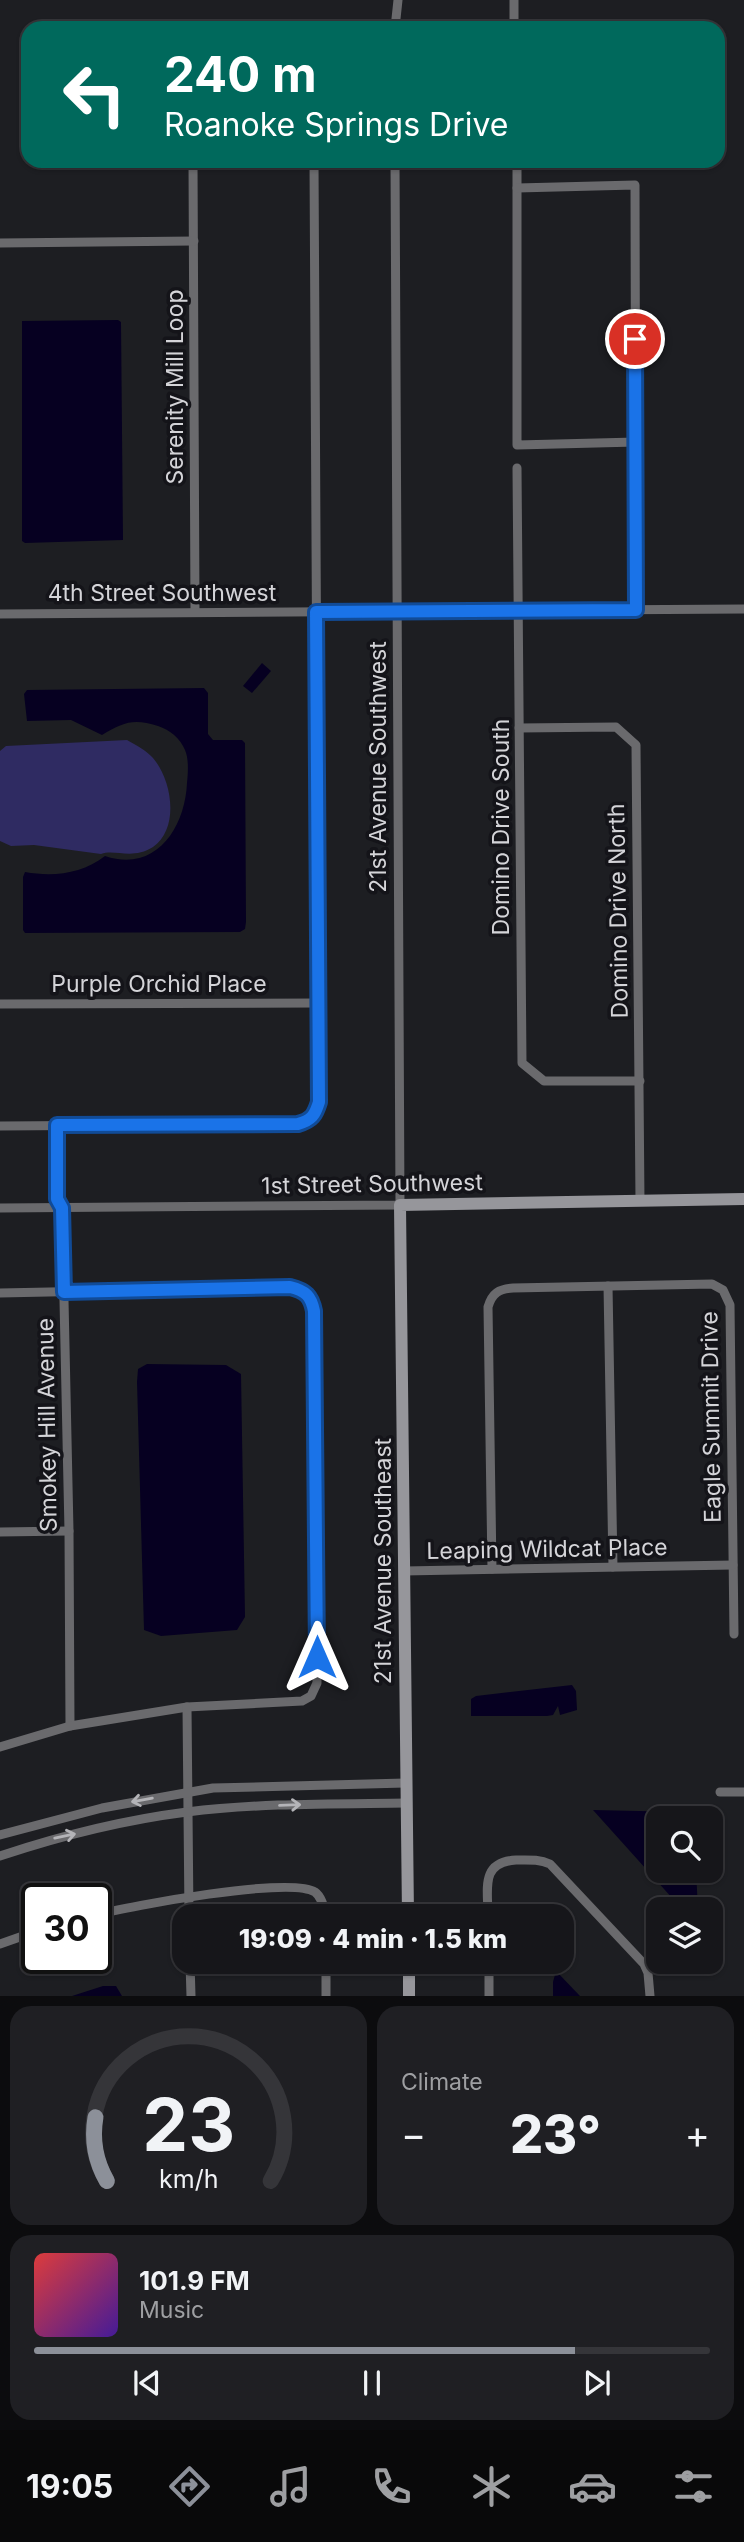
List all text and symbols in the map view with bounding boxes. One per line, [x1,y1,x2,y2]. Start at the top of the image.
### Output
text: 240 m [164,45,317,104]
icon: left [49,49,140,140]
text: Roanoke Springs Drive [164,105,508,144]
street label: Serenity Mill Loop [161,289,189,485]
pin [605,309,665,369]
icon: arrive [616,320,654,358]
street label: 4th Street Southwest [48,579,277,607]
street label: 21st Avenue Southwest [364,641,392,893]
street label: Domino Drive South [487,719,515,935]
street label: Domino Drive North [602,803,634,1019]
street label: Purple Orchid Place [51,970,267,998]
street label: 1st Street Southwest [261,1168,484,1200]
street label: Eagle Summit Drive [695,1311,727,1523]
street label: Smokey Hill Avenue [31,1318,63,1532]
street label: 21st Avenue Southeast [369,1437,397,1684]
street label: Leaping Wildcat Place [426,1533,668,1565]
position arrow [280,1620,354,1694]
one-way arrow [131,1794,154,1808]
one-way arrow [278,1799,301,1812]
map controls [646,1806,723,1974]
button: search [646,1806,723,1883]
one-way arrow [53,1828,76,1842]
speed limit sign: 30 [21,1883,112,1974]
button: layers [646,1897,723,1974]
text: 19:09 · 4 min · 1.5 km [239,1923,507,1954]
text: Climate [401,2068,483,2096]
text: 23 [142,2081,235,2170]
text: 23° [510,2103,601,2166]
text: − [401,2111,426,2157]
text: + [685,2111,710,2157]
text: km/h [159,2164,218,2194]
text: 101.9 FM [139,2265,250,2296]
text: Music [139,2296,204,2324]
icon: previous [128,2364,166,2402]
icon: pause [353,2364,391,2402]
icon: next [578,2364,616,2402]
icon: directions [165,2462,214,2511]
icon: music [266,2462,315,2511]
icon: phone [367,2462,416,2511]
icon: climate [467,2462,516,2511]
icon: car [568,2462,617,2511]
icon: filters [669,2462,718,2511]
text: 19:05 [26,2467,113,2506]

